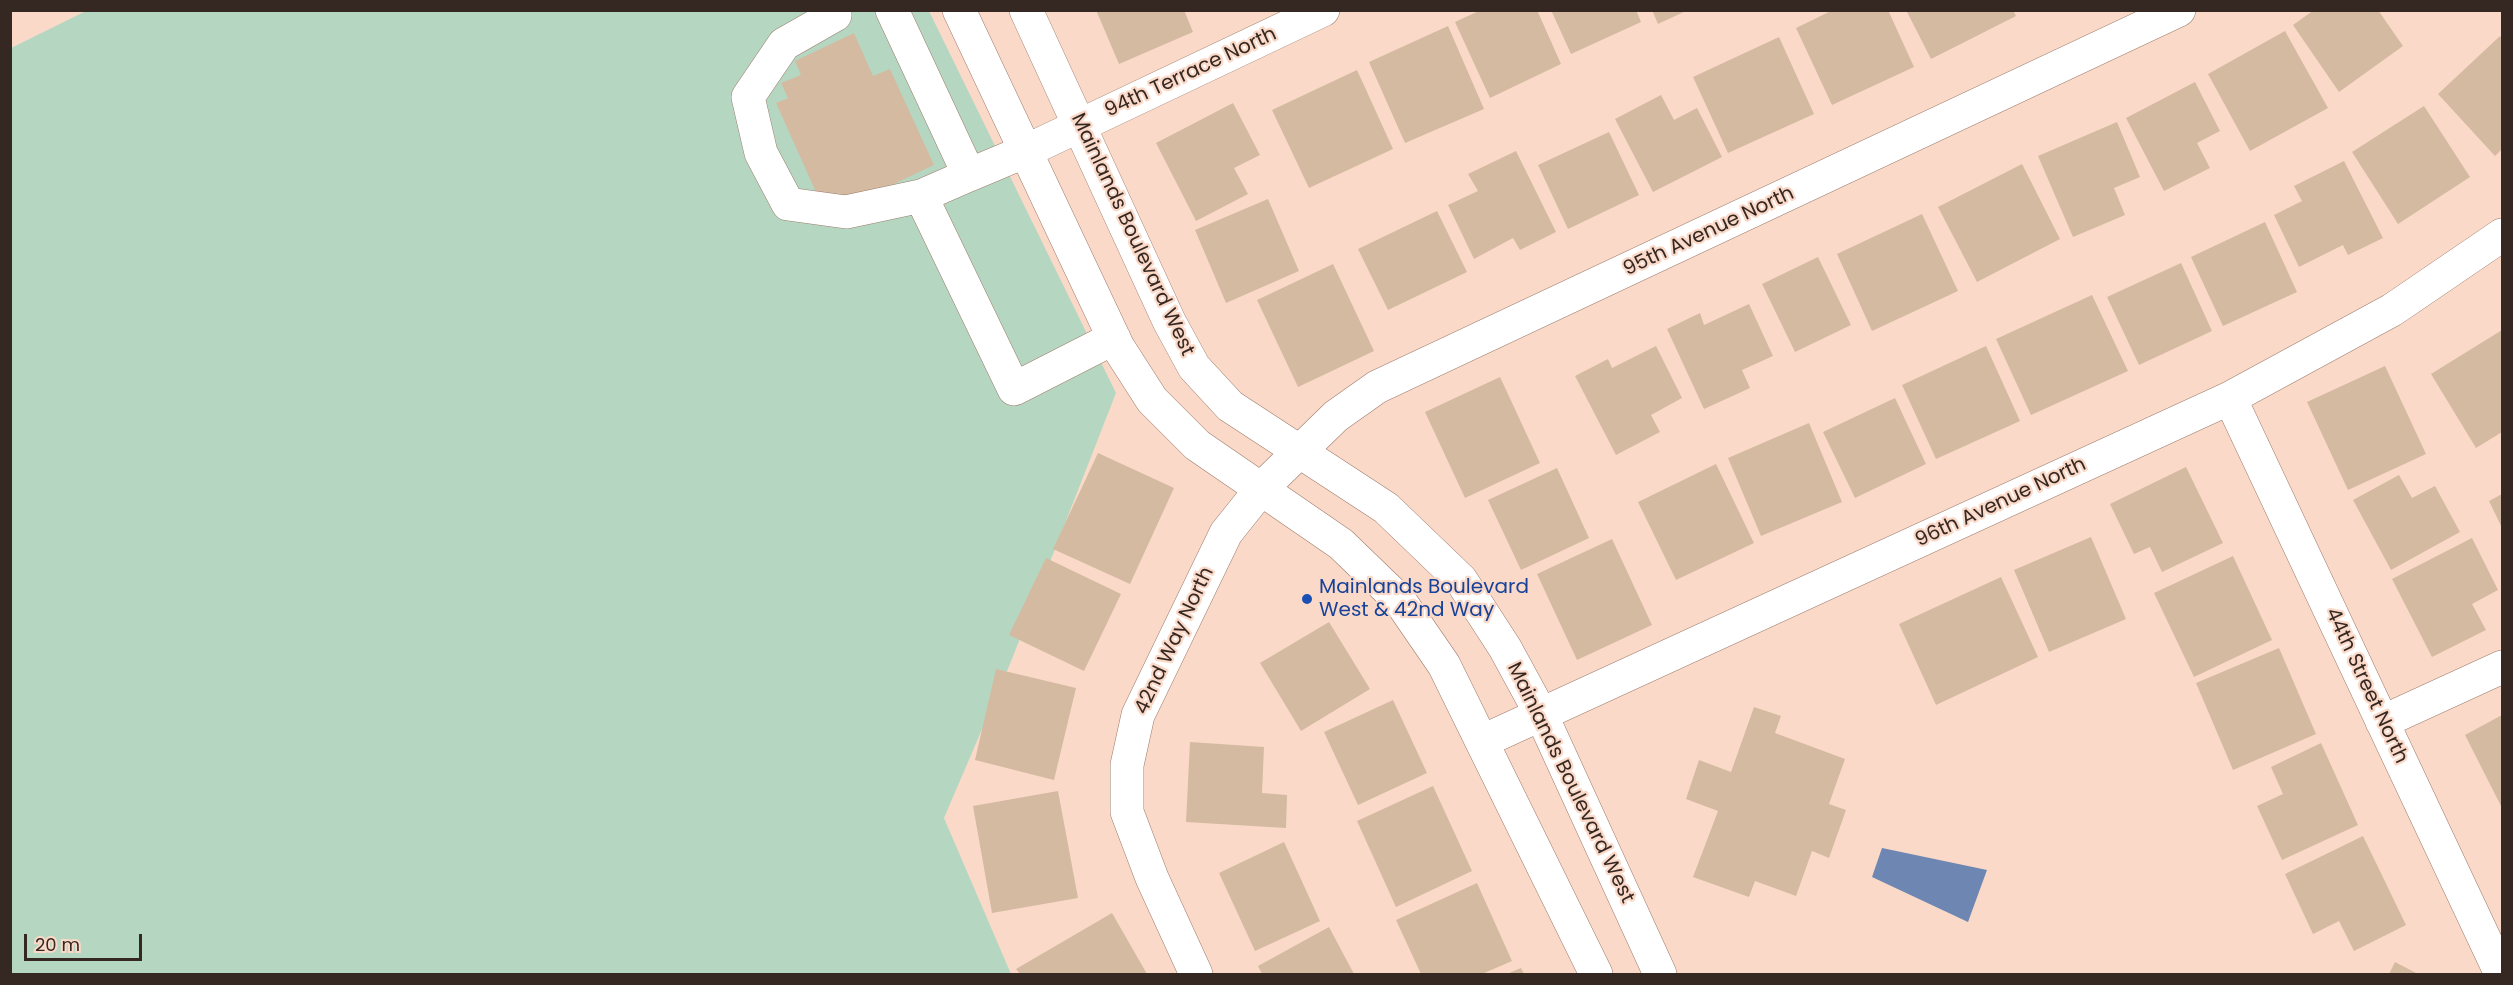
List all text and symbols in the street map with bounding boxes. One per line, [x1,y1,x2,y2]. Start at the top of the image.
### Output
street label: 94th Terrace North [1101,23,1281,123]
street label: Mainlands Boulevard West [1065,110,1199,360]
street label: 95th Avenue North [1620,182,1798,282]
street label: 96th Avenue North [1912,453,2090,553]
street label: 42nd Way North [1130,564,1220,718]
place label: Mainlands Boulevard West & 42nd Way [1319,576,1529,623]
marker: Mainlands Boulevard West & 42nd Way [1300,592,1314,606]
street label: 44th Street North [2319,604,2413,768]
street label: Mainlands Boulevard West [1501,659,1639,907]
scale bar [27,922,146,960]
text: 20 m [35,932,80,957]

